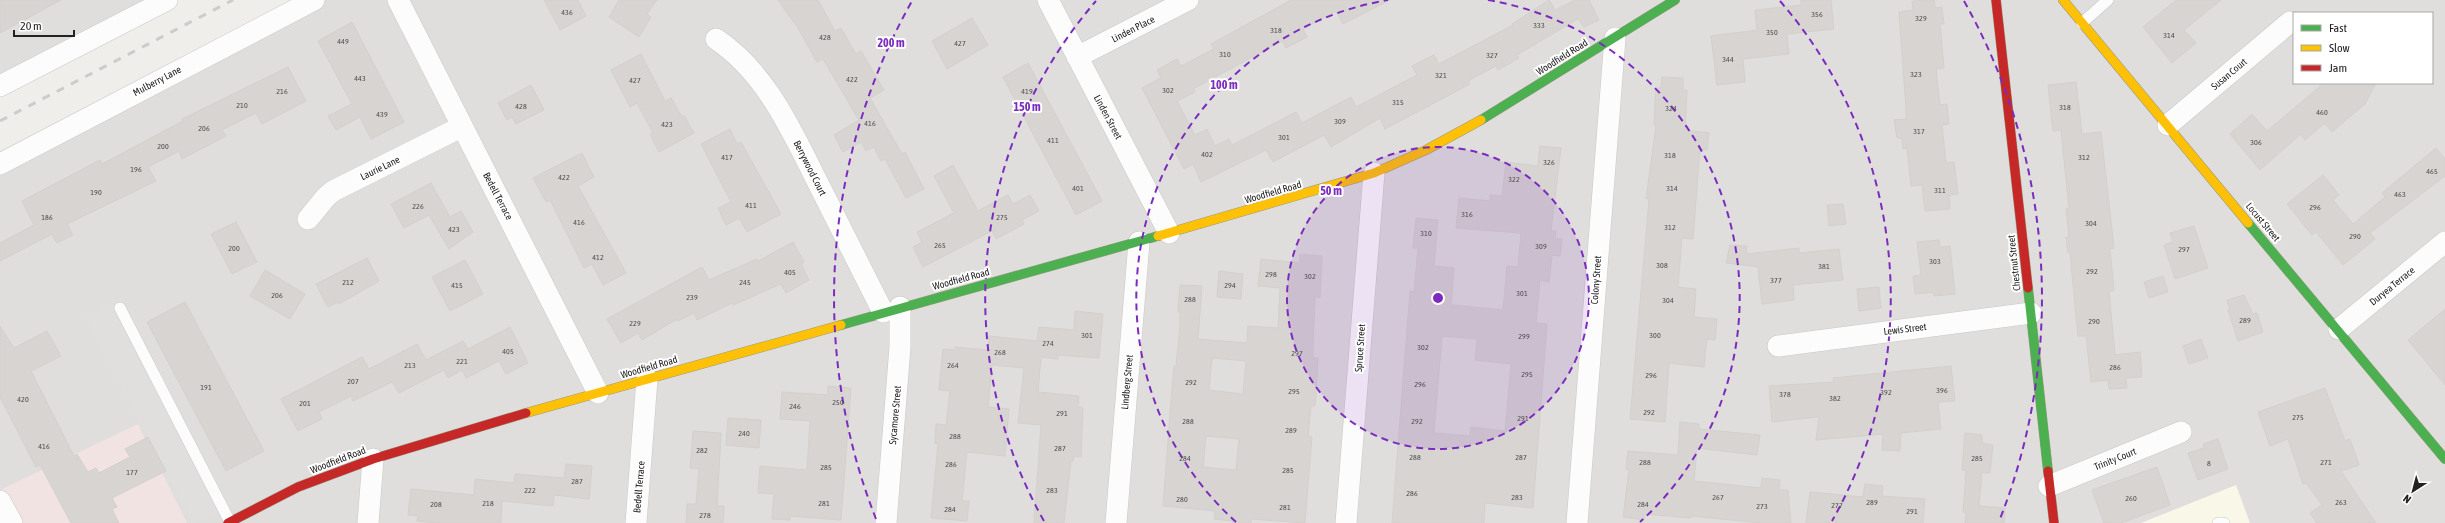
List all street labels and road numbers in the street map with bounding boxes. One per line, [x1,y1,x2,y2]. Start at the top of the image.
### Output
street label: Linden Place [1110,13,1157,45]
street label: Woodfield Road [1534,37,1590,77]
street label: Susan Court [2209,56,2249,92]
street label: Mulberry Lane [131,64,183,98]
street label: Linden Street [1092,93,1124,141]
street label: Berrywood Court [791,139,829,198]
street label: Laurie Lane [359,154,402,182]
street label: Bedell Terrace [481,170,515,222]
street label: Woodfield Road [1243,179,1303,205]
street label: Locust Street [2244,201,2282,244]
street label: Chestnut Street [2006,234,2022,292]
street label: Colony Street [1589,255,1603,305]
street label: Duryea Terrace [2367,264,2417,308]
street label: Woodfield Road [931,266,991,292]
street label: Lewis Street [1883,321,1927,337]
street label: Spruce Street [1353,323,1367,372]
street label: Woodfield Road [619,354,679,380]
street label: Lindberg Street [1119,354,1135,410]
street label: Sycamore Street [887,385,903,445]
street label: Woodfield Road [309,444,367,476]
street label: Trinity Court [2092,446,2138,472]
street label: Bedell Terrace [631,460,647,513]

